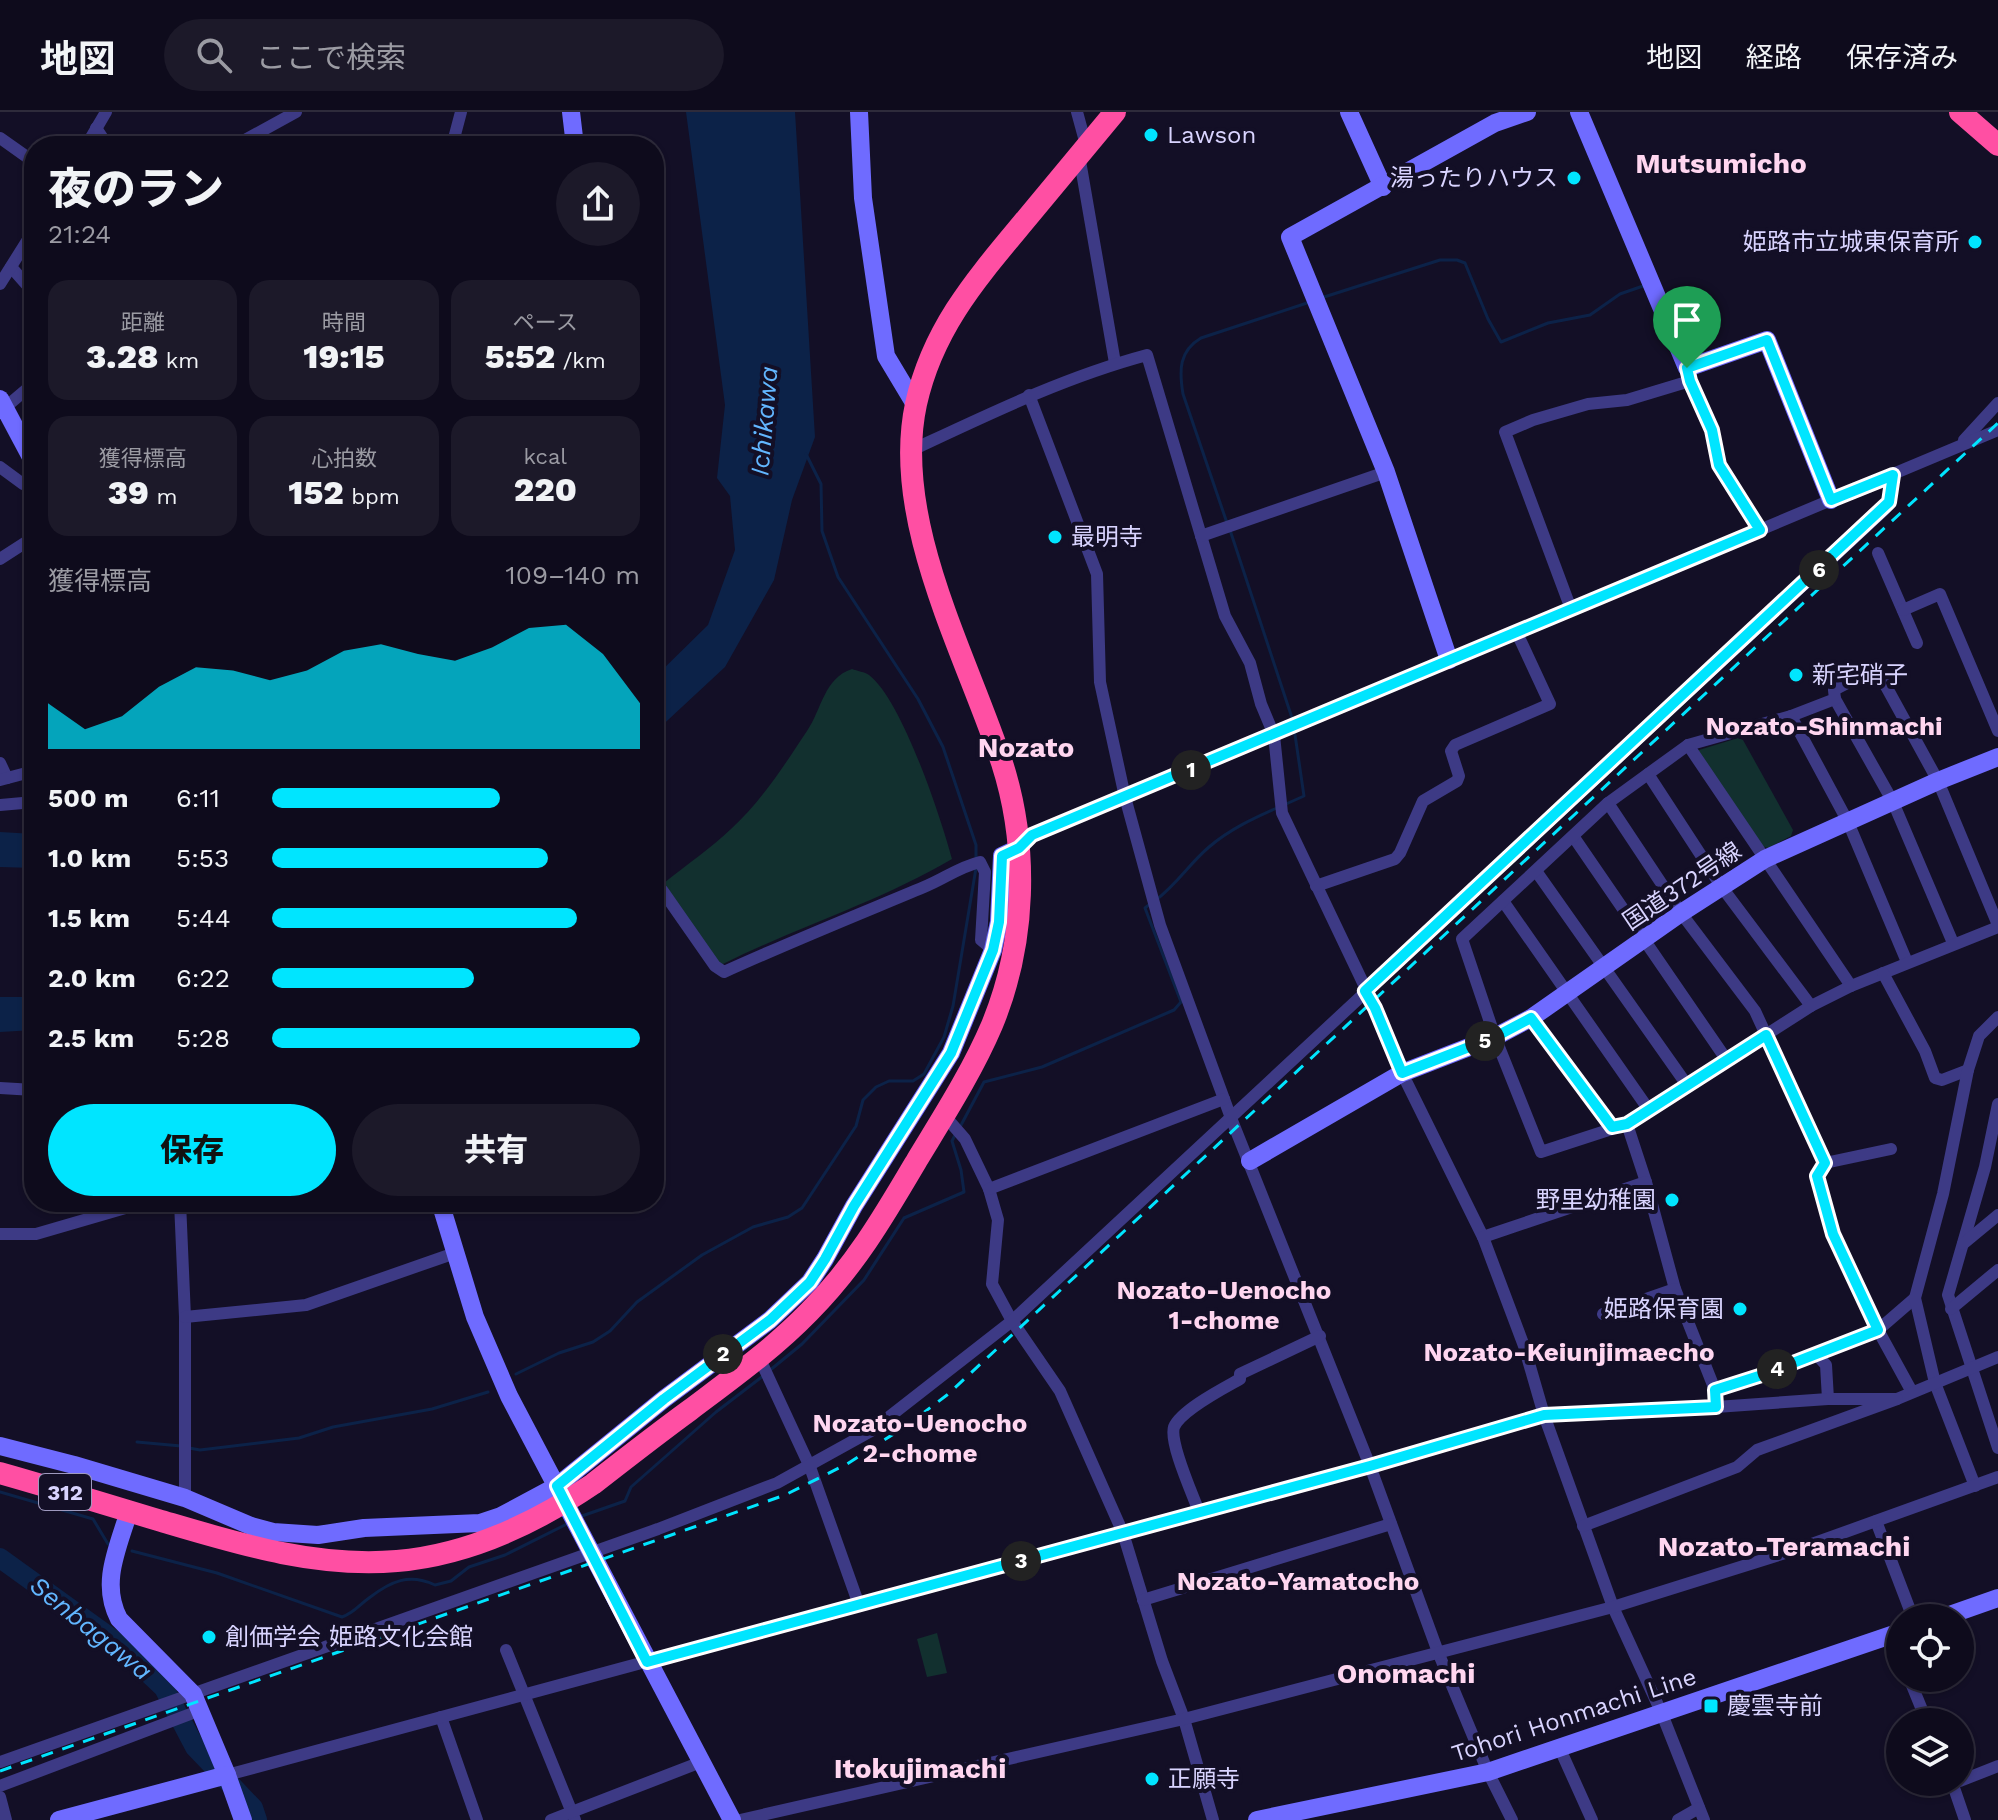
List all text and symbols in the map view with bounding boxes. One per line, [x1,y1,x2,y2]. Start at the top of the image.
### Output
search box [164,19,724,91]
icon: search [192,33,236,77]
text: 地図 [40,37,116,81]
text: ここで検索 [256,40,406,75]
text: 地図 [1646,41,1702,74]
text: 経路 [1746,41,1802,74]
text: 保存済み [1846,41,1958,74]
place label: Lawson [1167,121,1256,149]
marker: Lawson [1142,126,1160,144]
district label: Mutsumicho [1635,147,1807,180]
button: share [556,162,640,246]
text: 夜のラン [48,163,224,215]
place label: 湯ったりハウス [1390,164,1558,192]
marker: 湯ったりハウス [1565,169,1583,187]
text: 21:24 [48,219,111,249]
place label: 姫路市立城東保育所 [1743,228,1959,256]
marker: 姫路市立城東保育所 [1966,233,1984,251]
pin [1653,286,1721,368]
icon: arrive [1665,298,1709,342]
text: 距離 [121,310,165,335]
text: 時間 [322,310,366,335]
text: ペース [513,310,578,335]
text: 3.28 [86,336,158,376]
text: 19:15 [303,336,385,376]
text: 5:52 [485,336,555,376]
text: km [158,348,199,373]
text: /km [555,348,606,373]
water label: Ichikawa [744,365,784,477]
text: kcal [524,444,567,469]
text: 獲得標高 [99,446,187,471]
text: 心拍数 [311,446,377,471]
text: 220 [514,469,577,509]
text: 39 [108,472,149,512]
text: 152 [288,472,344,512]
text: m [149,484,178,509]
text: bpm [344,484,400,509]
place label: 最明寺 [1071,523,1143,551]
marker: 最明寺 [1046,528,1064,546]
pin: 6 [1799,550,1839,590]
text: 6 [1812,557,1826,582]
text: 109–140 m [506,560,640,590]
text: 獲得標高 [48,566,152,596]
place label: 新宅硝子 [1812,661,1908,689]
marker: 新宅硝子 [1787,666,1805,684]
district label: Nozato-Shinmachi [1705,711,1943,741]
district label: Nozato [978,731,1074,764]
pin: 1 [1171,750,1211,790]
text: 1 [1186,757,1196,782]
text: 500 m [48,783,129,813]
text: 6:11 [176,783,220,813]
street label: 国道372号線 [1618,836,1746,936]
text: 1.0 km [48,843,131,873]
text: 5:53 [176,843,229,873]
text: 1.5 km [48,903,130,933]
text: 5:44 [176,903,231,933]
text: 2.0 km [48,963,136,993]
text: 6:22 [176,963,230,993]
pin: 5 [1465,1021,1505,1061]
text: 2.5 km [48,1023,134,1053]
text: 5:28 [176,1023,230,1053]
text: 5 [1479,1028,1491,1053]
button: 保存 [48,1104,336,1196]
button: 共有 [352,1104,640,1196]
place label: 野里幼稚園 [1536,1186,1656,1214]
marker: 野里幼稚園 [1663,1191,1681,1209]
district label: Nozato-Uenocho 1-chome [1117,1275,1331,1335]
place label: 姫路保育園 [1604,1295,1724,1323]
marker: 姫路保育園 [1731,1300,1749,1318]
pin: 2 [703,1334,743,1374]
district label: Nozato-Keiunjimaecho [1423,1337,1715,1367]
text: 2 [716,1341,730,1366]
pin: 4 [1757,1349,1797,1389]
text: 4 [1770,1356,1784,1381]
district label: Nozato-Uenocho 2-chome [813,1408,1027,1468]
road number: 312 [39,1474,91,1510]
district label: Nozato-Teramachi [1658,1530,1910,1563]
pin: 3 [1001,1541,1041,1581]
text: 3 [1014,1548,1028,1573]
district label: Nozato-Yamatocho [1177,1566,1419,1596]
water label: Senbagawa [24,1570,158,1686]
map controls [1886,1604,1974,1796]
button: locate [1886,1604,1974,1692]
place label: 創価学会 姫路文化会館 [225,1623,473,1651]
marker: 創価学会 姫路文化会館 [200,1628,218,1646]
district label: Onomachi [1337,1657,1475,1690]
street label: Tohori Honmachi Line [1448,1662,1700,1768]
place label: 慶雲寺前 [1727,1692,1823,1720]
marker: 慶雲寺前 [1702,1697,1720,1715]
button: layers [1886,1708,1974,1796]
district label: Itokujimachi [834,1752,1006,1785]
place label: 正願寺 [1168,1765,1240,1793]
marker: 正願寺 [1143,1770,1161,1788]

